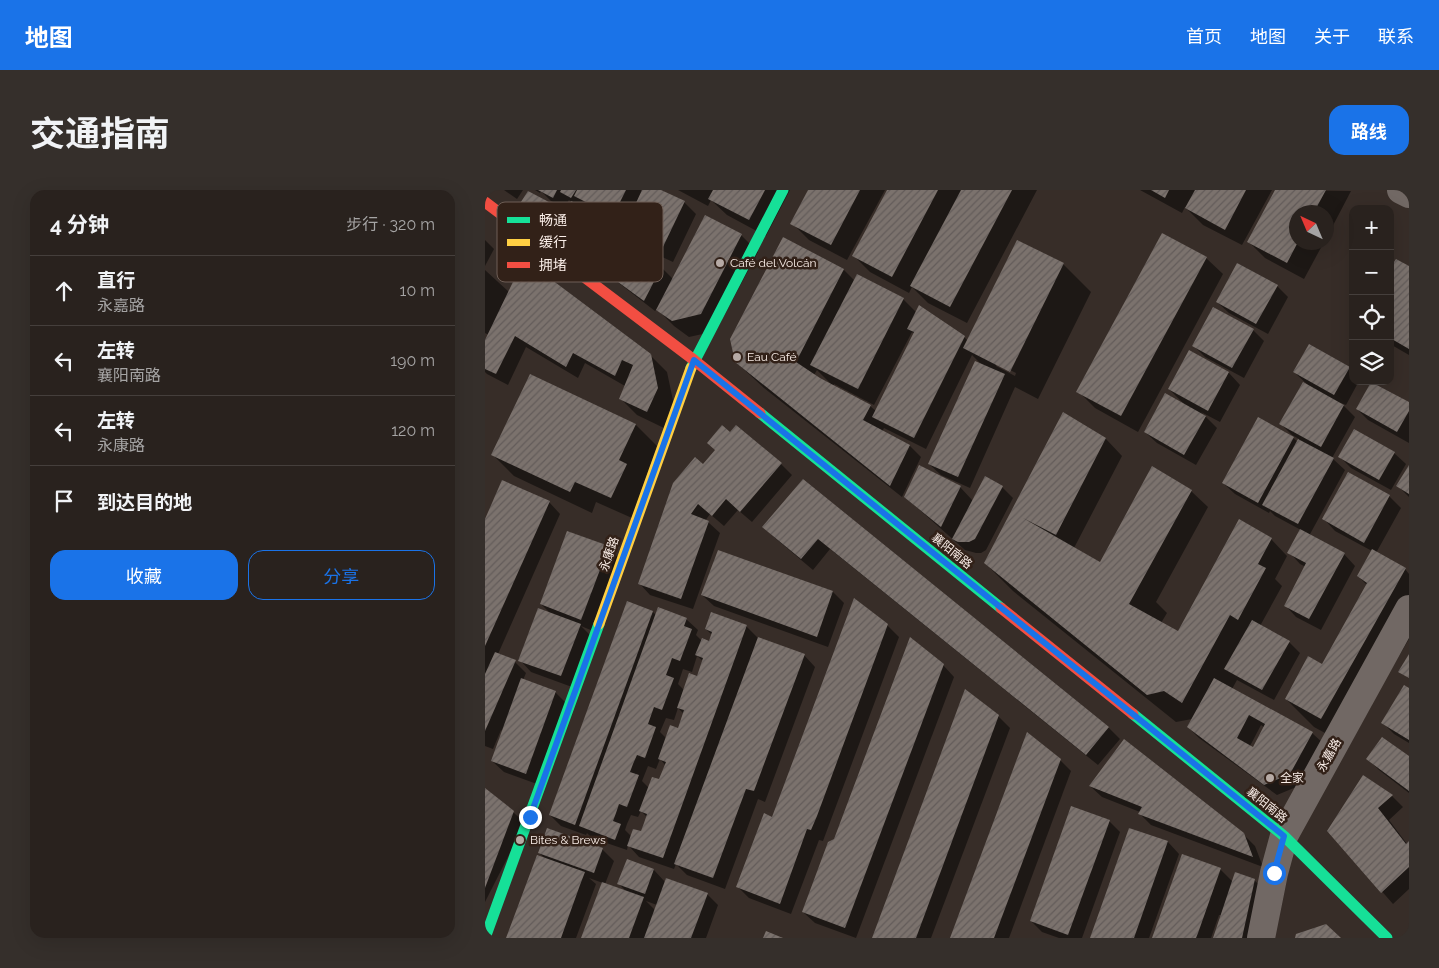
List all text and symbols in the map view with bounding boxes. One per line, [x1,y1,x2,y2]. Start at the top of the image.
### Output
text: 地图 [25,23,73,52]
text: 首页 [1186,26,1222,47]
text: 地图 [1250,26,1286,47]
text: 关于 [1314,26,1350,47]
text: 联系 [1378,26,1414,47]
button: 路线 [1329,105,1409,155]
text: 交通指南 [30,113,170,154]
legend [497,202,663,282]
north arrow [1289,205,1334,250]
map controls [1349,205,1394,385]
button: + [1349,205,1394,250]
text: 4 分钟 [50,212,109,237]
text: 畅通 [539,212,567,228]
text: 步行 · 320 m [346,215,435,234]
text: 缓行 [539,234,567,250]
button: − [1349,250,1394,295]
place label: Café del Volcán [730,256,817,270]
text: 拥堵 [539,257,567,273]
marker: Café del Volcán [714,257,726,269]
text: 直行 [97,269,135,291]
icon: ahead [50,277,78,305]
text: 10 m [400,281,435,300]
button: locate [1349,295,1394,340]
text: 永嘉路 [97,296,145,315]
text: 左转 [97,339,135,361]
button: layers [1349,340,1394,385]
icon: left [50,347,78,375]
place label: Eau Café [747,350,797,364]
text: 190 m [390,351,435,370]
marker: Eau Café [731,351,743,363]
text: 襄阳南路 [97,366,161,385]
text: 左转 [97,409,135,431]
icon: left [50,417,78,445]
text: 120 m [391,421,435,440]
text: 永康路 [97,436,145,455]
icon: arrive [50,487,78,515]
text: 到达目的地 [97,491,192,513]
street label: 襄阳南路 [929,530,975,572]
street label: 永康路 [597,535,621,573]
button: 收藏 [50,550,238,600]
button: 分享 [248,550,435,600]
street label: 永嘉路 [1314,736,1344,774]
place label: 全家 [1280,771,1304,785]
marker: 全家 [1264,772,1276,784]
street label: 襄阳南路 [1244,784,1290,826]
route end [519,806,542,829]
place label: Bites & Brews [530,833,606,847]
marker: Bites & Brews [514,834,526,846]
route start [1263,862,1286,885]

